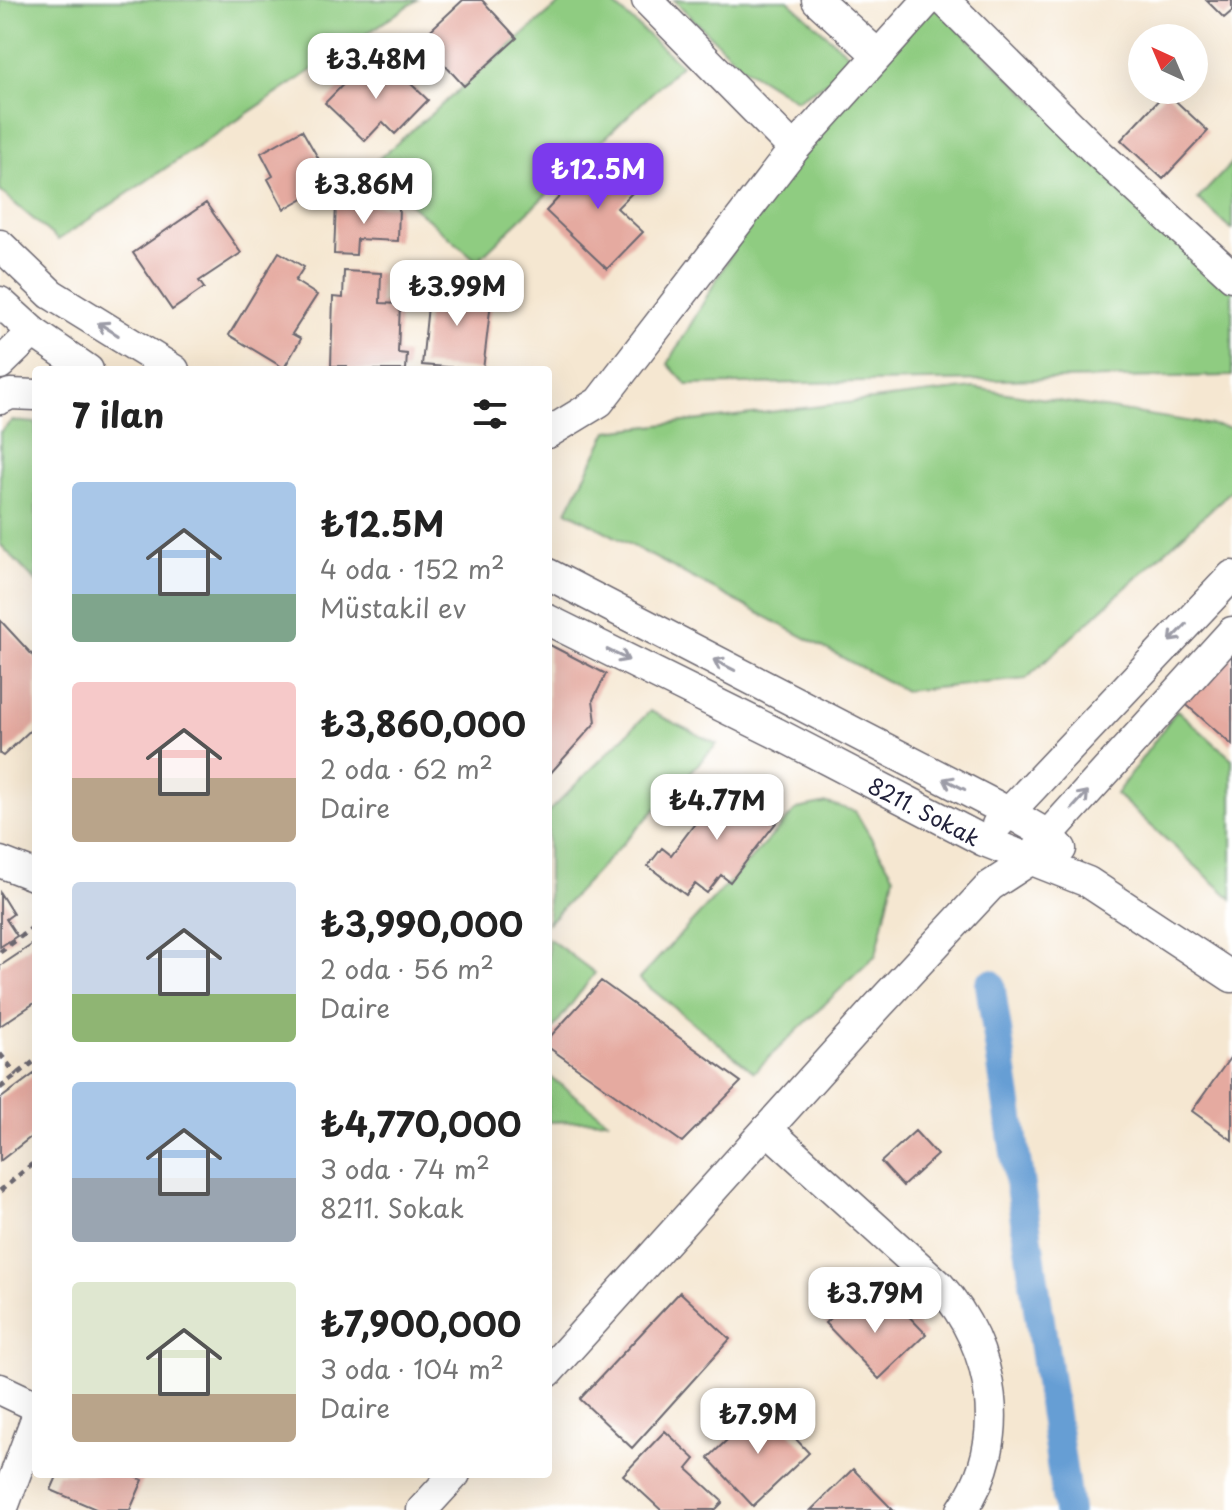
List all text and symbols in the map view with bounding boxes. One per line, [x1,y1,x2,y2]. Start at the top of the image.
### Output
north arrow [1128,24,1208,104]
map controls [1128,24,1208,104]
pin: ₺3.48M [311,33,441,101]
text: ₺3.48M [326,39,426,78]
pin: ₺12.5M [533,143,663,211]
text: ₺12.5M [550,149,646,188]
pin: ₺3.86M [299,158,429,226]
text: ₺3.86M [314,164,414,203]
pin: ₺3.99M [392,260,522,328]
text: ₺3.99M [408,266,506,305]
one-way arrow [97,321,120,337]
text: 7 ilan [72,388,164,440]
icon: filters [468,392,512,436]
text: ₺12.5M [320,497,444,549]
icon: home [136,514,232,610]
text: 4 oda · 152 m² [320,549,505,588]
text: Müstakil ev [320,588,466,627]
one-way arrow [1170,622,1188,642]
one-way arrow [606,648,629,663]
one-way arrow [712,656,736,672]
text: ₺3,860,000 [320,697,526,749]
icon: home [136,714,232,810]
text: 2 oda · 62 m² [320,749,493,788]
street label: 8211. Sokak [863,767,986,853]
pin: ₺4.77M [652,774,782,842]
one-way arrow [943,776,967,792]
text: ₺4.77M [669,780,765,819]
text: Daire [320,788,390,827]
one-way arrow [1070,790,1088,810]
text: ₺3,990,000 [320,897,523,949]
icon: home [136,914,232,1010]
text: 2 oda · 56 m² [320,949,494,988]
text: Daire [320,988,390,1027]
text: ₺4,770,000 [320,1097,522,1149]
icon: home [136,1114,232,1210]
text: 3 oda · 74 m² [320,1149,490,1188]
text: 8211. Sokak [320,1188,464,1227]
pin: ₺3.79M [810,1267,940,1335]
text: ₺3.79M [826,1273,924,1312]
text: ₺7,900,000 [320,1297,521,1349]
icon: home [136,1314,232,1410]
text: 3 oda · 104 m² [320,1349,504,1388]
text: Daire [320,1388,390,1427]
pin: ₺7.9M [702,1388,814,1456]
text: ₺7.9M [718,1394,798,1433]

